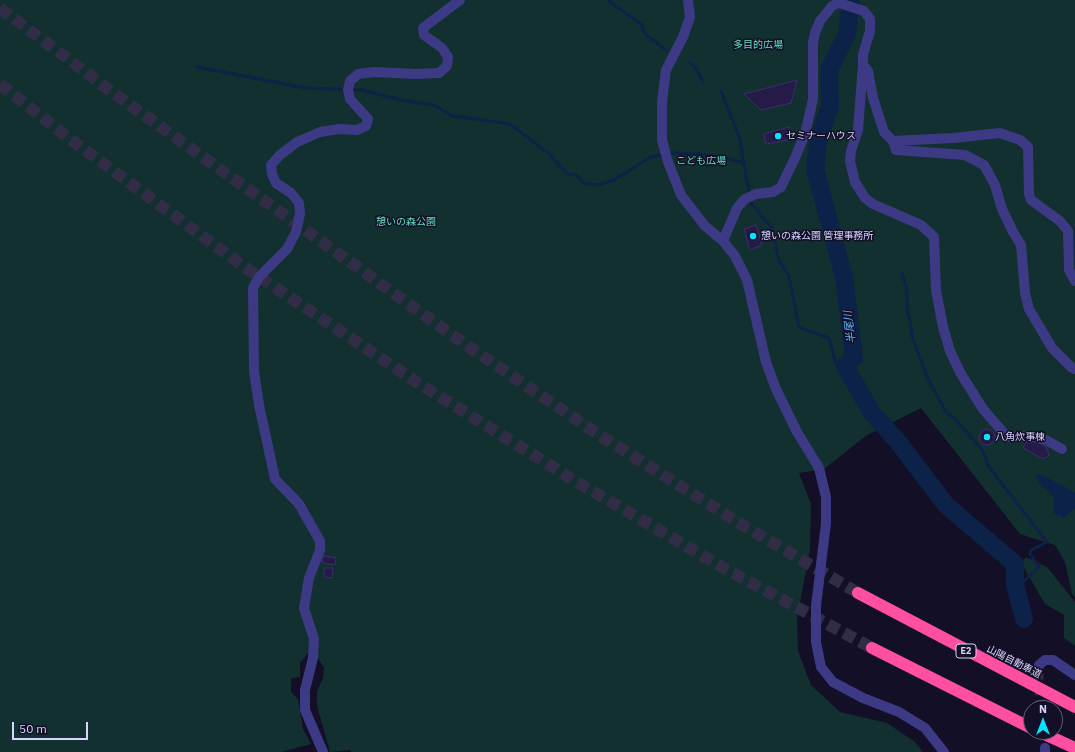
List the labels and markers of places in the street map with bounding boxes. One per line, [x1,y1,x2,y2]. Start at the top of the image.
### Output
place label: セミナーハウス [786,130,856,142]
marker: セミナーハウス [773,131,783,141]
place label: 憩いの森公園 管理事務所 [761,230,873,242]
marker: 憩いの森公園 管理事務所 [748,231,758,241]
place label: 八角炊事棟 [995,431,1045,443]
marker: 八角炊事棟 [982,432,992,442]

